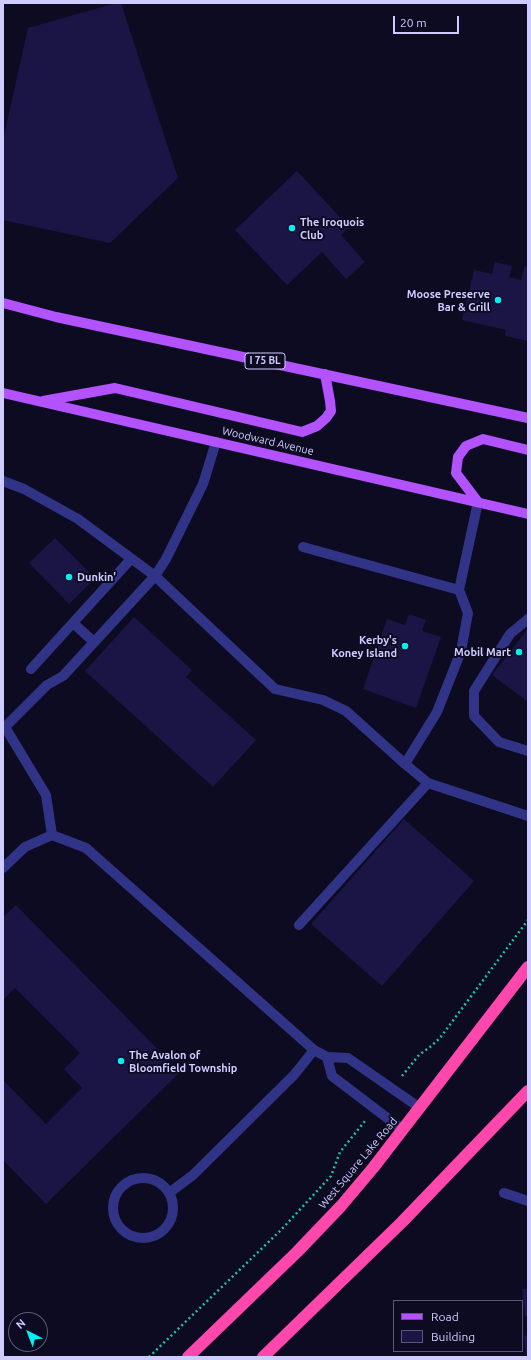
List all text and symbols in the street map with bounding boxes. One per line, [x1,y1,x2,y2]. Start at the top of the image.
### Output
scale bar [395,8,461,34]
text: 20 m [400,16,427,29]
place label: The Iroquois Club [300,215,364,241]
marker: The Iroquois Club [287,223,297,233]
place label: Moose Preserve Bar & Grill [407,287,490,313]
marker: Moose Preserve Bar & Grill [493,295,503,305]
road number: I 75 BL [245,353,285,369]
street label: Woodward Avenue [221,424,315,458]
place label: Dunkin' [77,570,116,584]
marker: Dunkin' [64,572,74,582]
place label: Kerby's Koney Island [331,633,397,659]
marker: Kerby's Koney Island [400,641,410,651]
place label: Mobil Mart [454,645,511,659]
marker: Mobil Mart [514,647,524,657]
place label: The Avalon of Bloomfield Township [129,1048,237,1074]
marker: The Avalon of Bloomfield Township [116,1056,126,1066]
street label: West Square Lake Road [316,1115,400,1211]
legend [393,1300,523,1352]
text: Road [431,1310,459,1323]
north arrow [8,1312,48,1352]
text: N [14,1317,28,1331]
text: Building [431,1330,475,1343]

